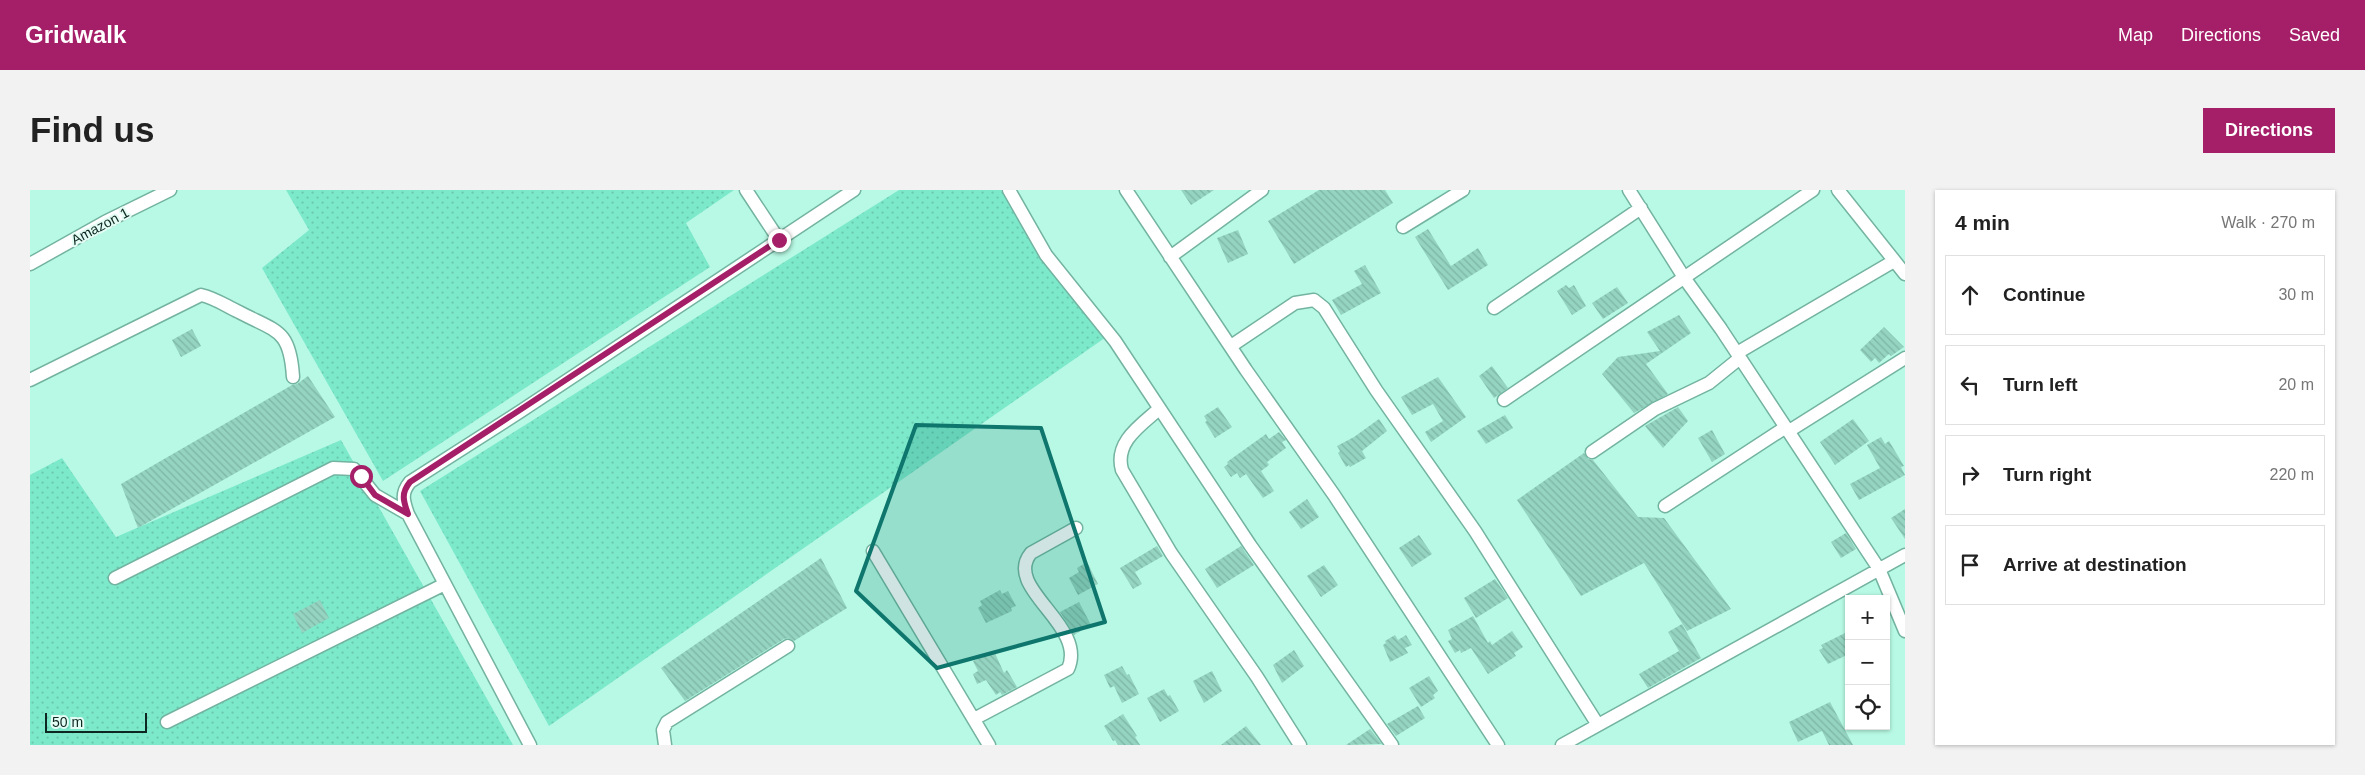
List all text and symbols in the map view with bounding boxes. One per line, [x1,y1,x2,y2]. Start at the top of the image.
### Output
text: Gridwalk [25,21,126,48]
text: Map [2118,25,2153,45]
text: Directions [2181,25,2261,45]
text: Saved [2289,25,2340,45]
button: Directions [2203,108,2335,153]
text: Find us [30,110,154,149]
street label: Amazon 1 [68,204,132,248]
text: 4 min [1955,211,2010,234]
text: Walk · 270 m [2221,214,2315,231]
route end [768,229,791,252]
icon: ahead [1956,281,1984,309]
text: Continue [2003,284,2085,305]
text: 30 m [2278,286,2314,303]
icon: left [1956,371,1984,399]
text: Turn left [2003,374,2078,395]
text: 20 m [2278,376,2314,393]
icon: right [1956,461,1984,489]
text: Turn right [2003,464,2091,485]
route start [350,465,373,488]
text: 220 m [2270,466,2314,483]
icon: arrive [1956,551,1984,579]
text: Arrive at destination [2003,554,2187,575]
map controls [1845,595,1890,730]
button: + [1845,595,1890,640]
button: − [1845,640,1890,685]
button: locate [1845,685,1890,730]
scale bar [45,710,148,733]
text: 50 m [52,714,83,730]

